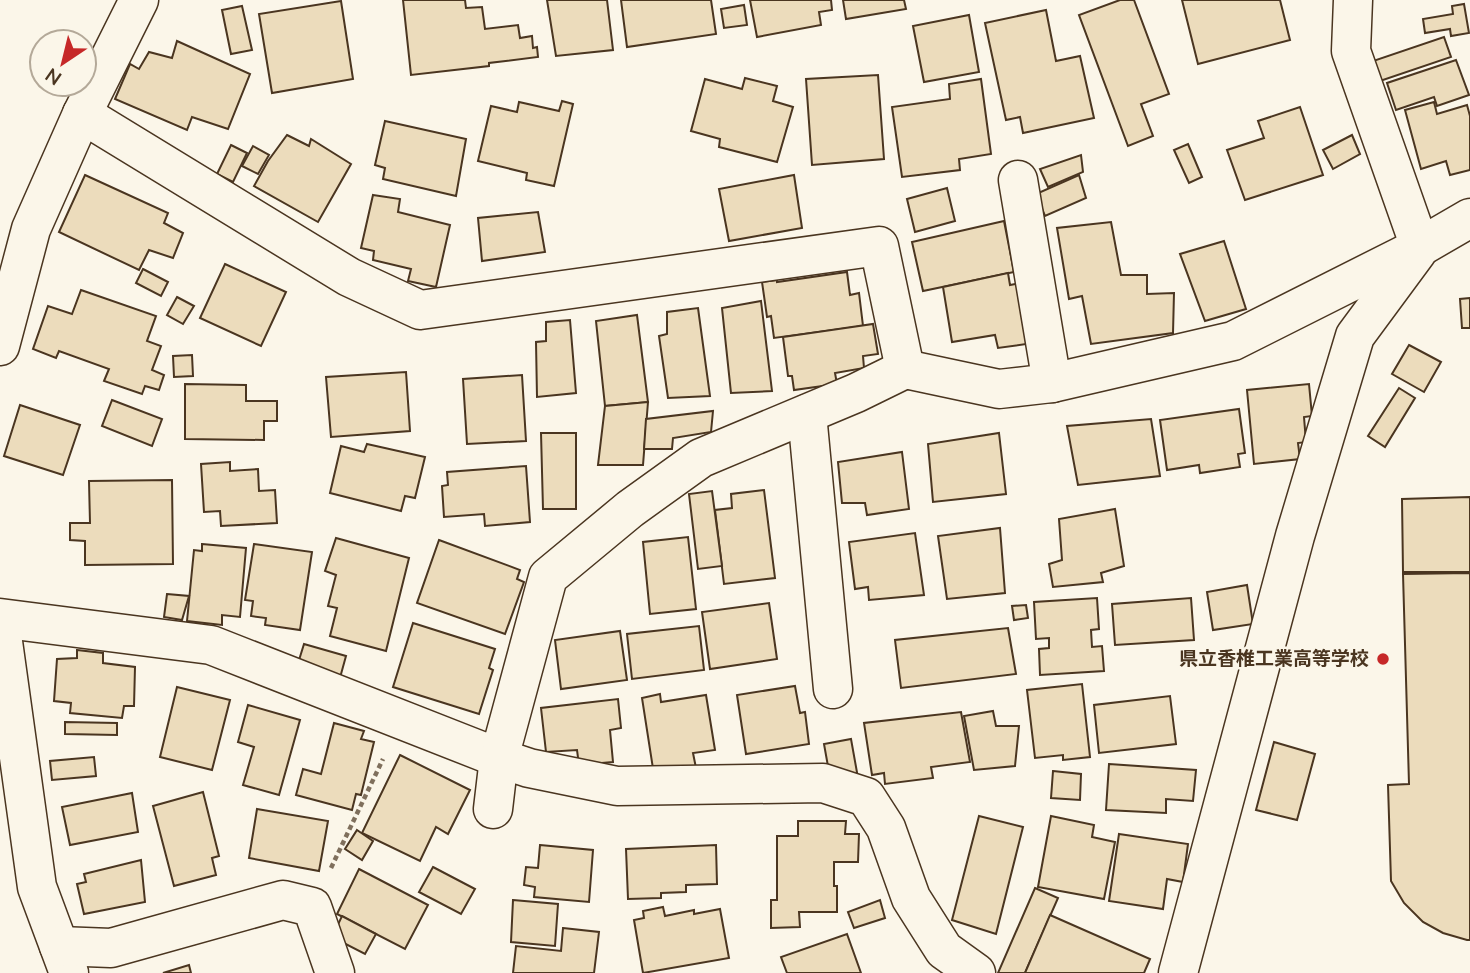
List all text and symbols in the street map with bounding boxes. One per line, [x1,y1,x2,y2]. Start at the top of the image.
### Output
north arrow [28,28,98,98]
text: N [41,61,67,91]
place label: 県立香椎工業高等学校 [1179,646,1369,672]
marker: 県立香椎工業高等学校 [1375,651,1391,667]

